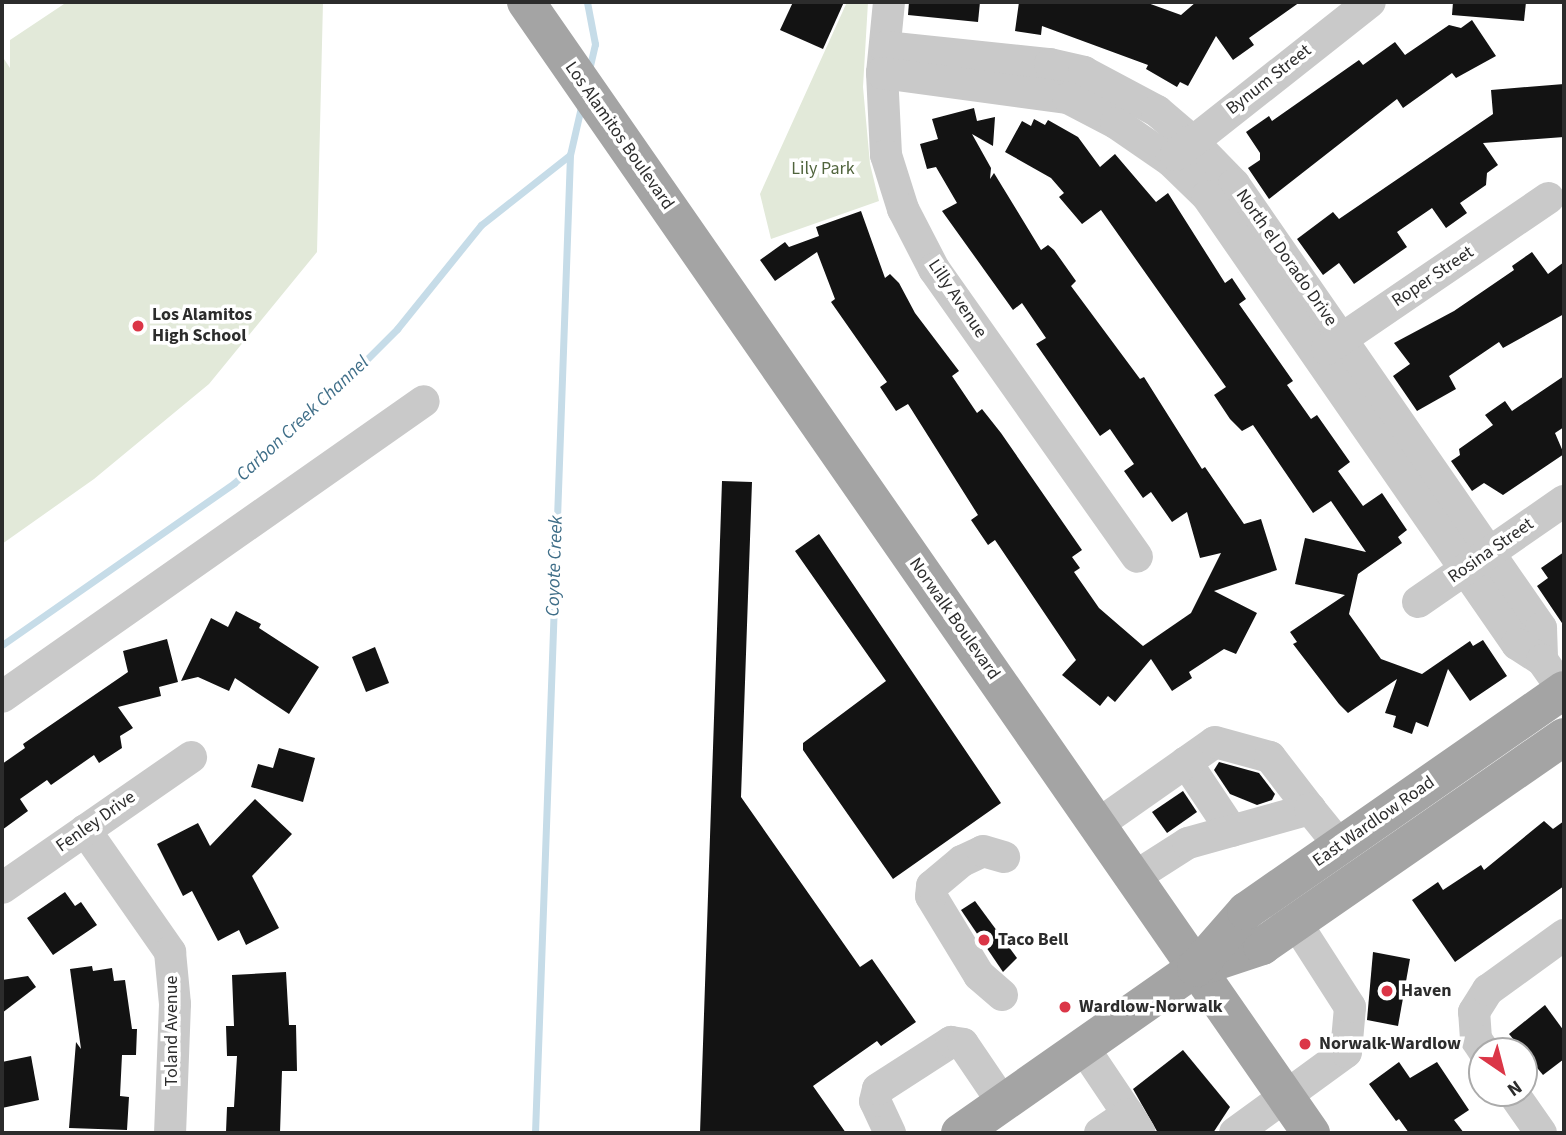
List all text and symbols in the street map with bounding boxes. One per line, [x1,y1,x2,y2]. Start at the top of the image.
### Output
street label: Bynum Street [1222,40,1316,120]
street label: Los Alamitos Boulevard [560,58,678,214]
park label: Lily Park [791,158,855,180]
street label: North el Dorado Drive [1231,185,1341,331]
street label: Roper Street [1388,242,1478,312]
street label: Lilly Avenue [923,256,991,342]
place label: Los Alamitos High School [152,305,252,348]
marker: Los Alamitos High School [130,318,146,334]
water label: Carbon Creek Channel [232,352,374,486]
street label: Rosina Street [1444,514,1538,588]
water label: Coyote Creek [542,515,568,617]
street label: Norwalk Boulevard [904,554,1004,684]
street label: East Wardlow Road [1309,772,1439,872]
street label: Fenley Drive [52,787,140,857]
place label: Taco Bell [998,929,1068,951]
marker: Taco Bell [976,932,992,948]
street label: Toland Avenue [161,976,183,1086]
place label: Haven [1401,980,1452,1002]
marker: Haven [1379,983,1395,999]
place label: Wardlow-Norwalk [1079,996,1223,1018]
marker: Wardlow-Norwalk [1057,999,1073,1015]
place label: Norwalk-Wardlow [1319,1033,1461,1055]
marker: Norwalk-Wardlow [1297,1036,1313,1052]
north arrow [1468,1037,1538,1107]
text: N [1501,1073,1527,1103]

